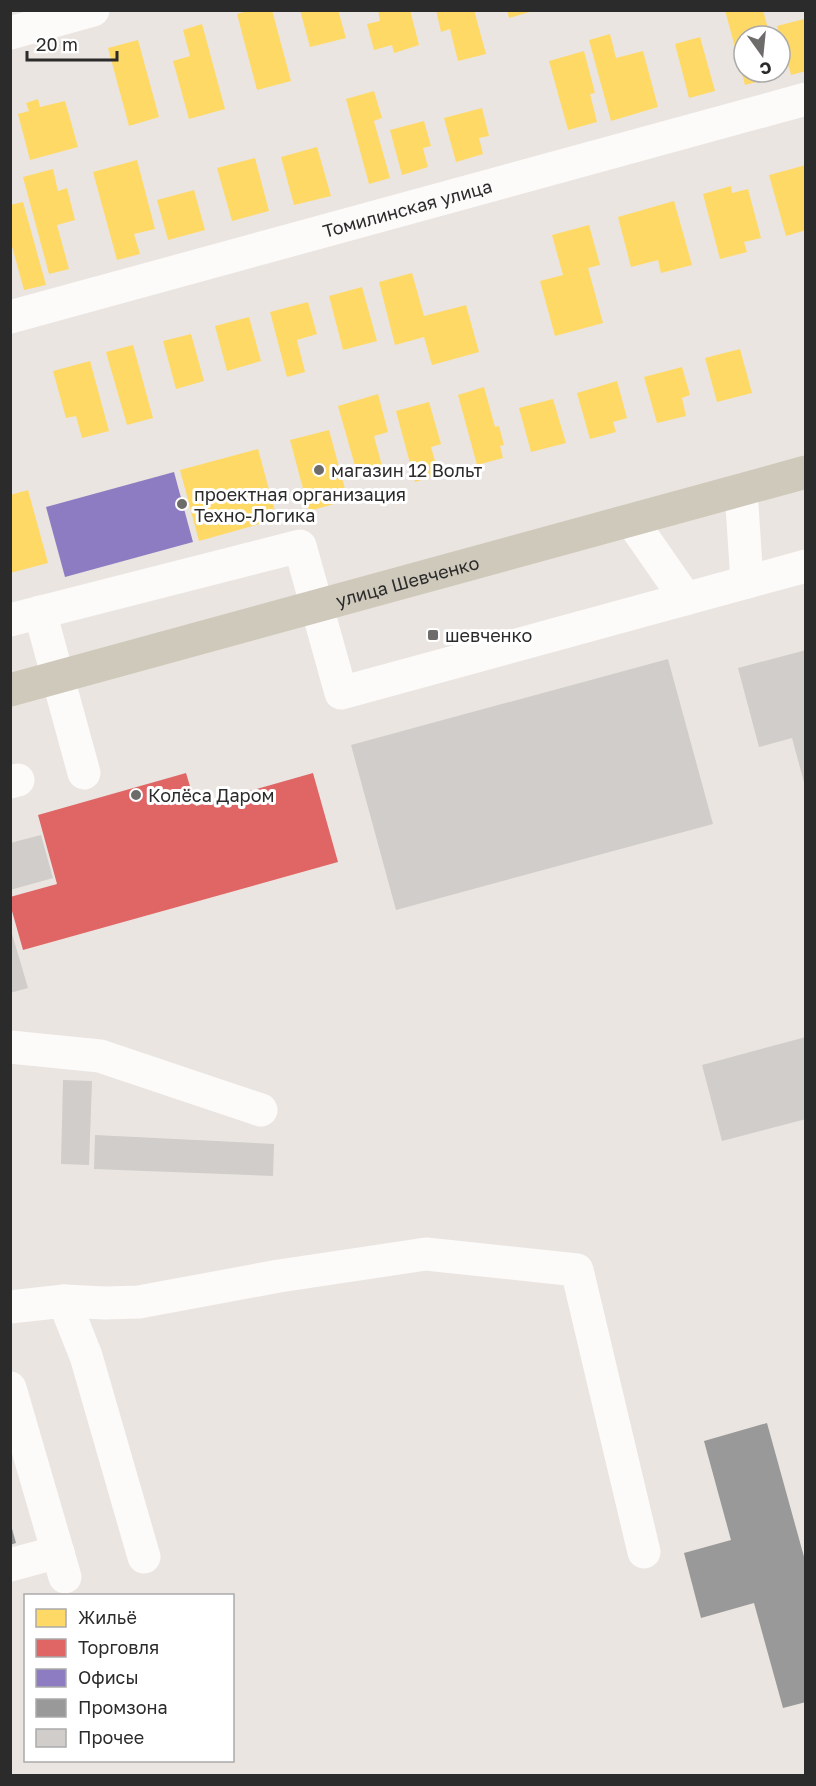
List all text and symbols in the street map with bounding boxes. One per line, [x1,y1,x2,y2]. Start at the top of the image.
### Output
scale bar [27,24,117,62]
north arrow [732,24,792,84]
text: 20 m [36,33,78,55]
text: С [758,57,774,80]
street label: Томилинская улица [320,175,494,242]
place label: магазин 12 Вольт [331,459,483,481]
marker: магазин 12 Вольт [312,463,326,477]
place label: проектная организация Техно-Логика [194,483,406,526]
marker: проектная организация Техно-Логика [175,497,189,511]
street label: улица Шевченко [333,551,481,611]
place label: шевченко [445,624,532,646]
marker: шевченко [426,628,440,642]
place label: Колёса Даром [148,784,274,806]
marker: Колёса Даром [129,788,143,802]
legend [24,1594,234,1762]
text: Жильё [78,1606,137,1628]
text: Торговля [78,1636,159,1658]
text: Офисы [78,1666,139,1688]
text: Промзона [78,1696,168,1718]
text: Прочее [78,1726,144,1748]

